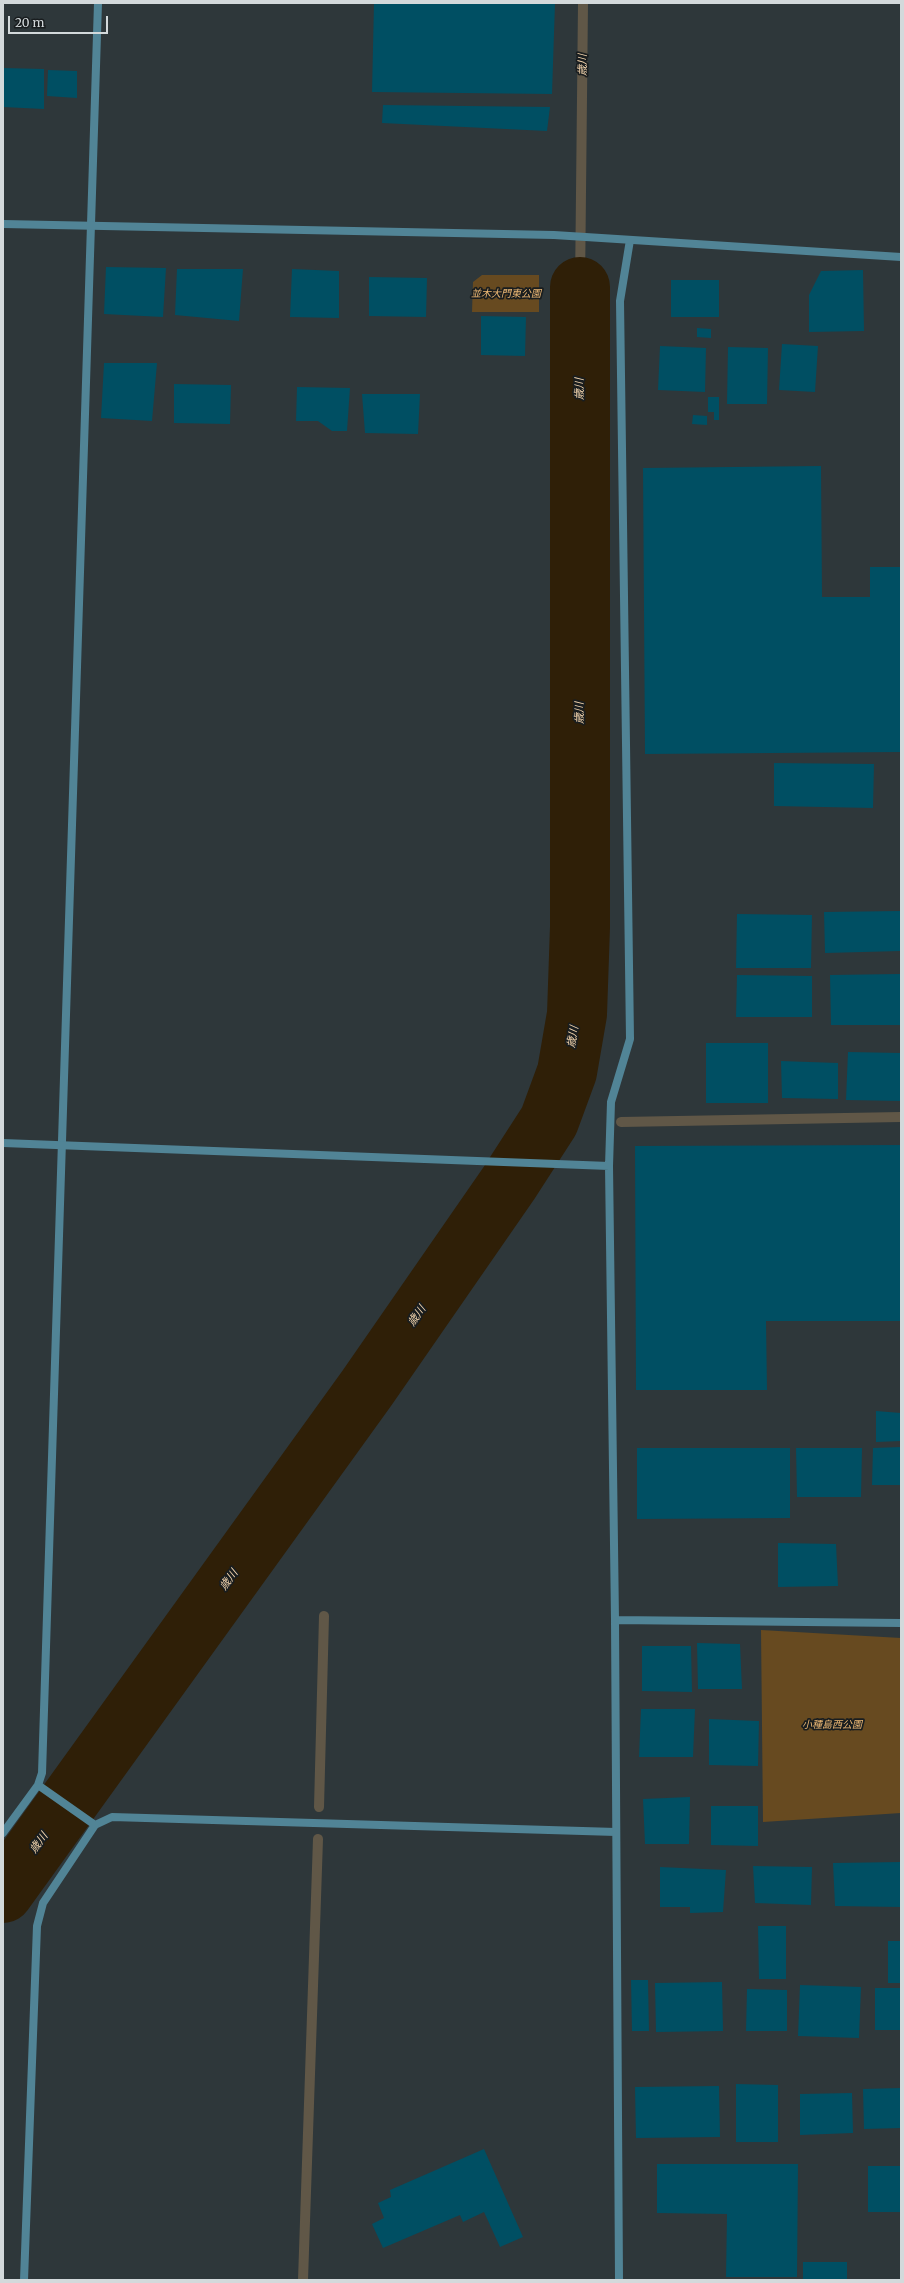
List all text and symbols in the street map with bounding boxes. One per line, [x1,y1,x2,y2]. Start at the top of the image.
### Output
scale bar [10,8,110,34]
text: 20 m [15,15,44,30]
water label: 歳川 [576,54,590,76]
park label: 並木大門東公園 [471,288,541,300]
water label: 歳川 [573,378,587,400]
water label: 歳川 [573,702,587,724]
water label: 歳川 [565,1025,581,1049]
water label: 歳川 [405,1303,429,1329]
water label: 歳川 [217,1567,241,1593]
park label: 小種島西公園 [802,1719,862,1731]
water label: 歳川 [27,1830,51,1856]

